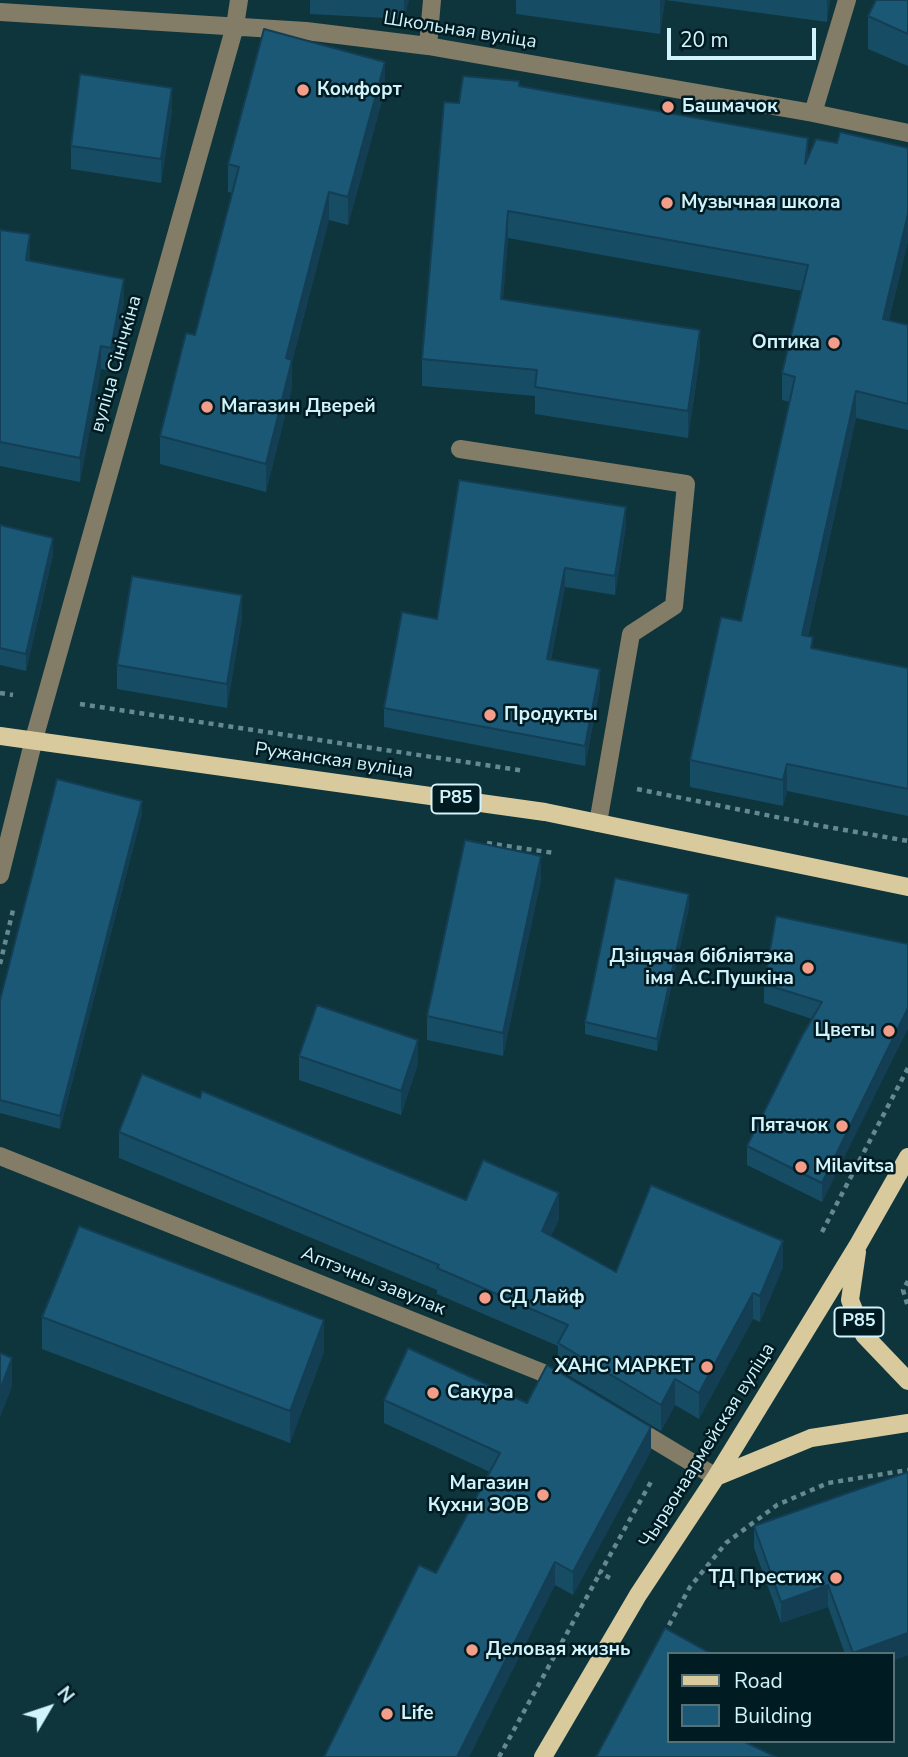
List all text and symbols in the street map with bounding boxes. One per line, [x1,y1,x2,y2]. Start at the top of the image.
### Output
street label: Школьная вуліца [382,8,538,54]
scale bar [670,14,819,58]
text: 20 m [680,26,729,54]
place label: Комфорт [317,79,402,101]
marker: Комфорт [295,82,311,98]
place label: Башмачок [682,96,778,118]
marker: Башмачок [660,99,676,115]
place label: Музычная школа [681,192,841,214]
marker: Музычная школа [659,195,675,211]
street label: вуліца Сінічкіна [87,293,147,435]
place label: Оптика [752,332,820,354]
marker: Оптика [826,335,842,351]
place label: Магазин Дверей [221,396,376,418]
marker: Магазин Дверей [199,399,215,415]
place label: Продукты [504,704,598,726]
marker: Продукты [482,707,498,723]
street label: Ружанская вуліца [253,739,415,783]
road number: Р85 [432,784,480,814]
place label: Дзіцячая бібліятэка імя А.С.Пушкіна [610,946,794,990]
marker: Дзіцячая бібліятэка імя А.С.Пушкіна [800,960,816,976]
place label: Цветы [814,1020,875,1042]
marker: Цветы [881,1023,897,1039]
place label: Пятачок [750,1115,828,1137]
marker: Пятачок [834,1118,850,1134]
place label: Milavitsa [815,1156,895,1178]
marker: Milavitsa [793,1159,809,1175]
street label: Аптэчны завулак [297,1243,449,1321]
place label: СД Лайф [499,1287,585,1309]
marker: СД Лайф [477,1290,493,1306]
road number: Р85 [834,1308,884,1336]
street label: Чырвонаармейская вуліца [635,1339,781,1553]
place label: ХАНС МАРКЕТ [555,1356,693,1378]
marker: ХАНС МАРКЕТ [699,1359,715,1375]
place label: Сакура [447,1382,514,1404]
marker: Сакура [425,1385,441,1401]
place label: Магазин Кухни ЗОВ [428,1473,529,1517]
marker: Магазин Кухни ЗОВ [535,1487,551,1503]
place label: ТД Престиж [708,1567,822,1589]
marker: ТД Престиж [828,1570,844,1586]
place label: Деловая жизнь [486,1639,631,1661]
marker: Деловая жизнь [464,1642,480,1658]
legend [666,1652,894,1743]
text: Road [734,1667,783,1695]
north arrow [14,1673,84,1743]
text: N [51,1681,80,1708]
text: Building [734,1702,812,1730]
place label: Life [401,1703,433,1725]
marker: Life [379,1706,395,1722]

